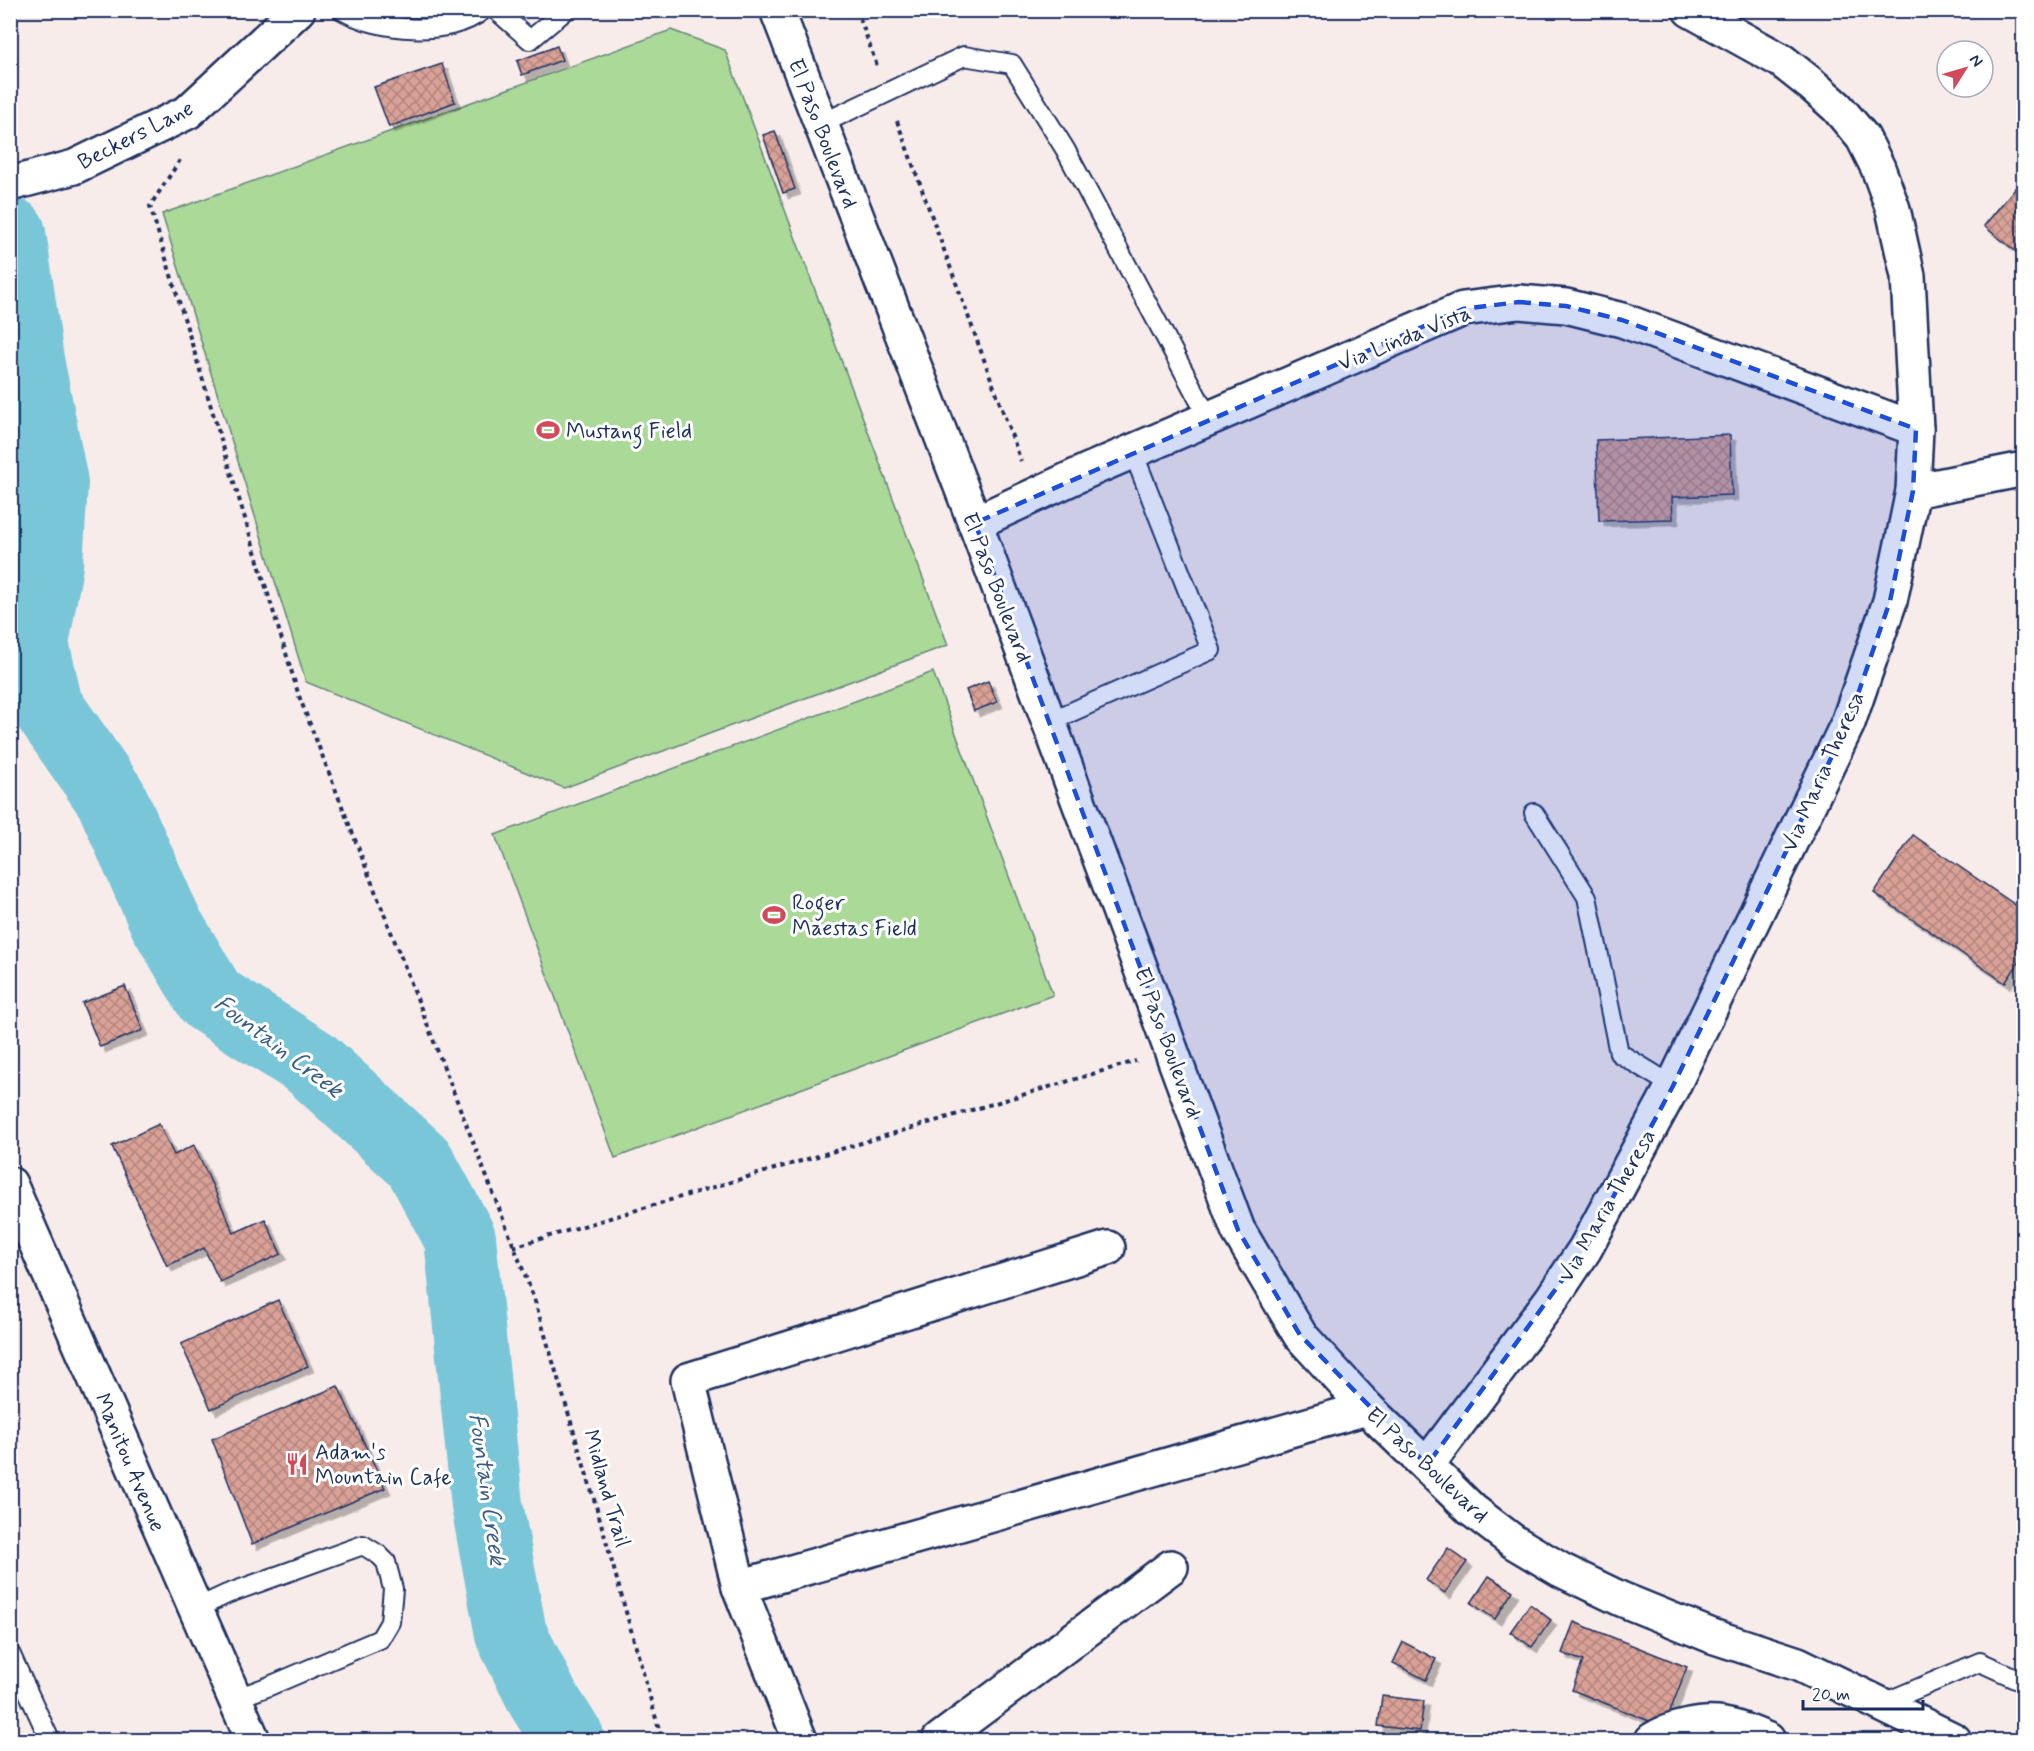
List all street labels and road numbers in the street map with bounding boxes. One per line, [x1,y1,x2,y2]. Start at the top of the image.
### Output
street label: El Paso Boulevard [781,55,864,213]
street label: Beckers Lane [73,95,198,177]
street label: Via Linda Vista [1334,299,1475,378]
street label: El Paso Boulevard [955,509,1038,667]
street label: Via Maria Theresa [1776,687,1872,856]
street label: El Paso Boulevard [1127,964,1207,1122]
street label: Via Maria Theresa [1553,1124,1663,1288]
street label: Manitou Avenue [87,1389,171,1536]
street label: El Paso Boulevard [1359,1401,1494,1530]
street label: Midland Trail [576,1426,636,1551]

